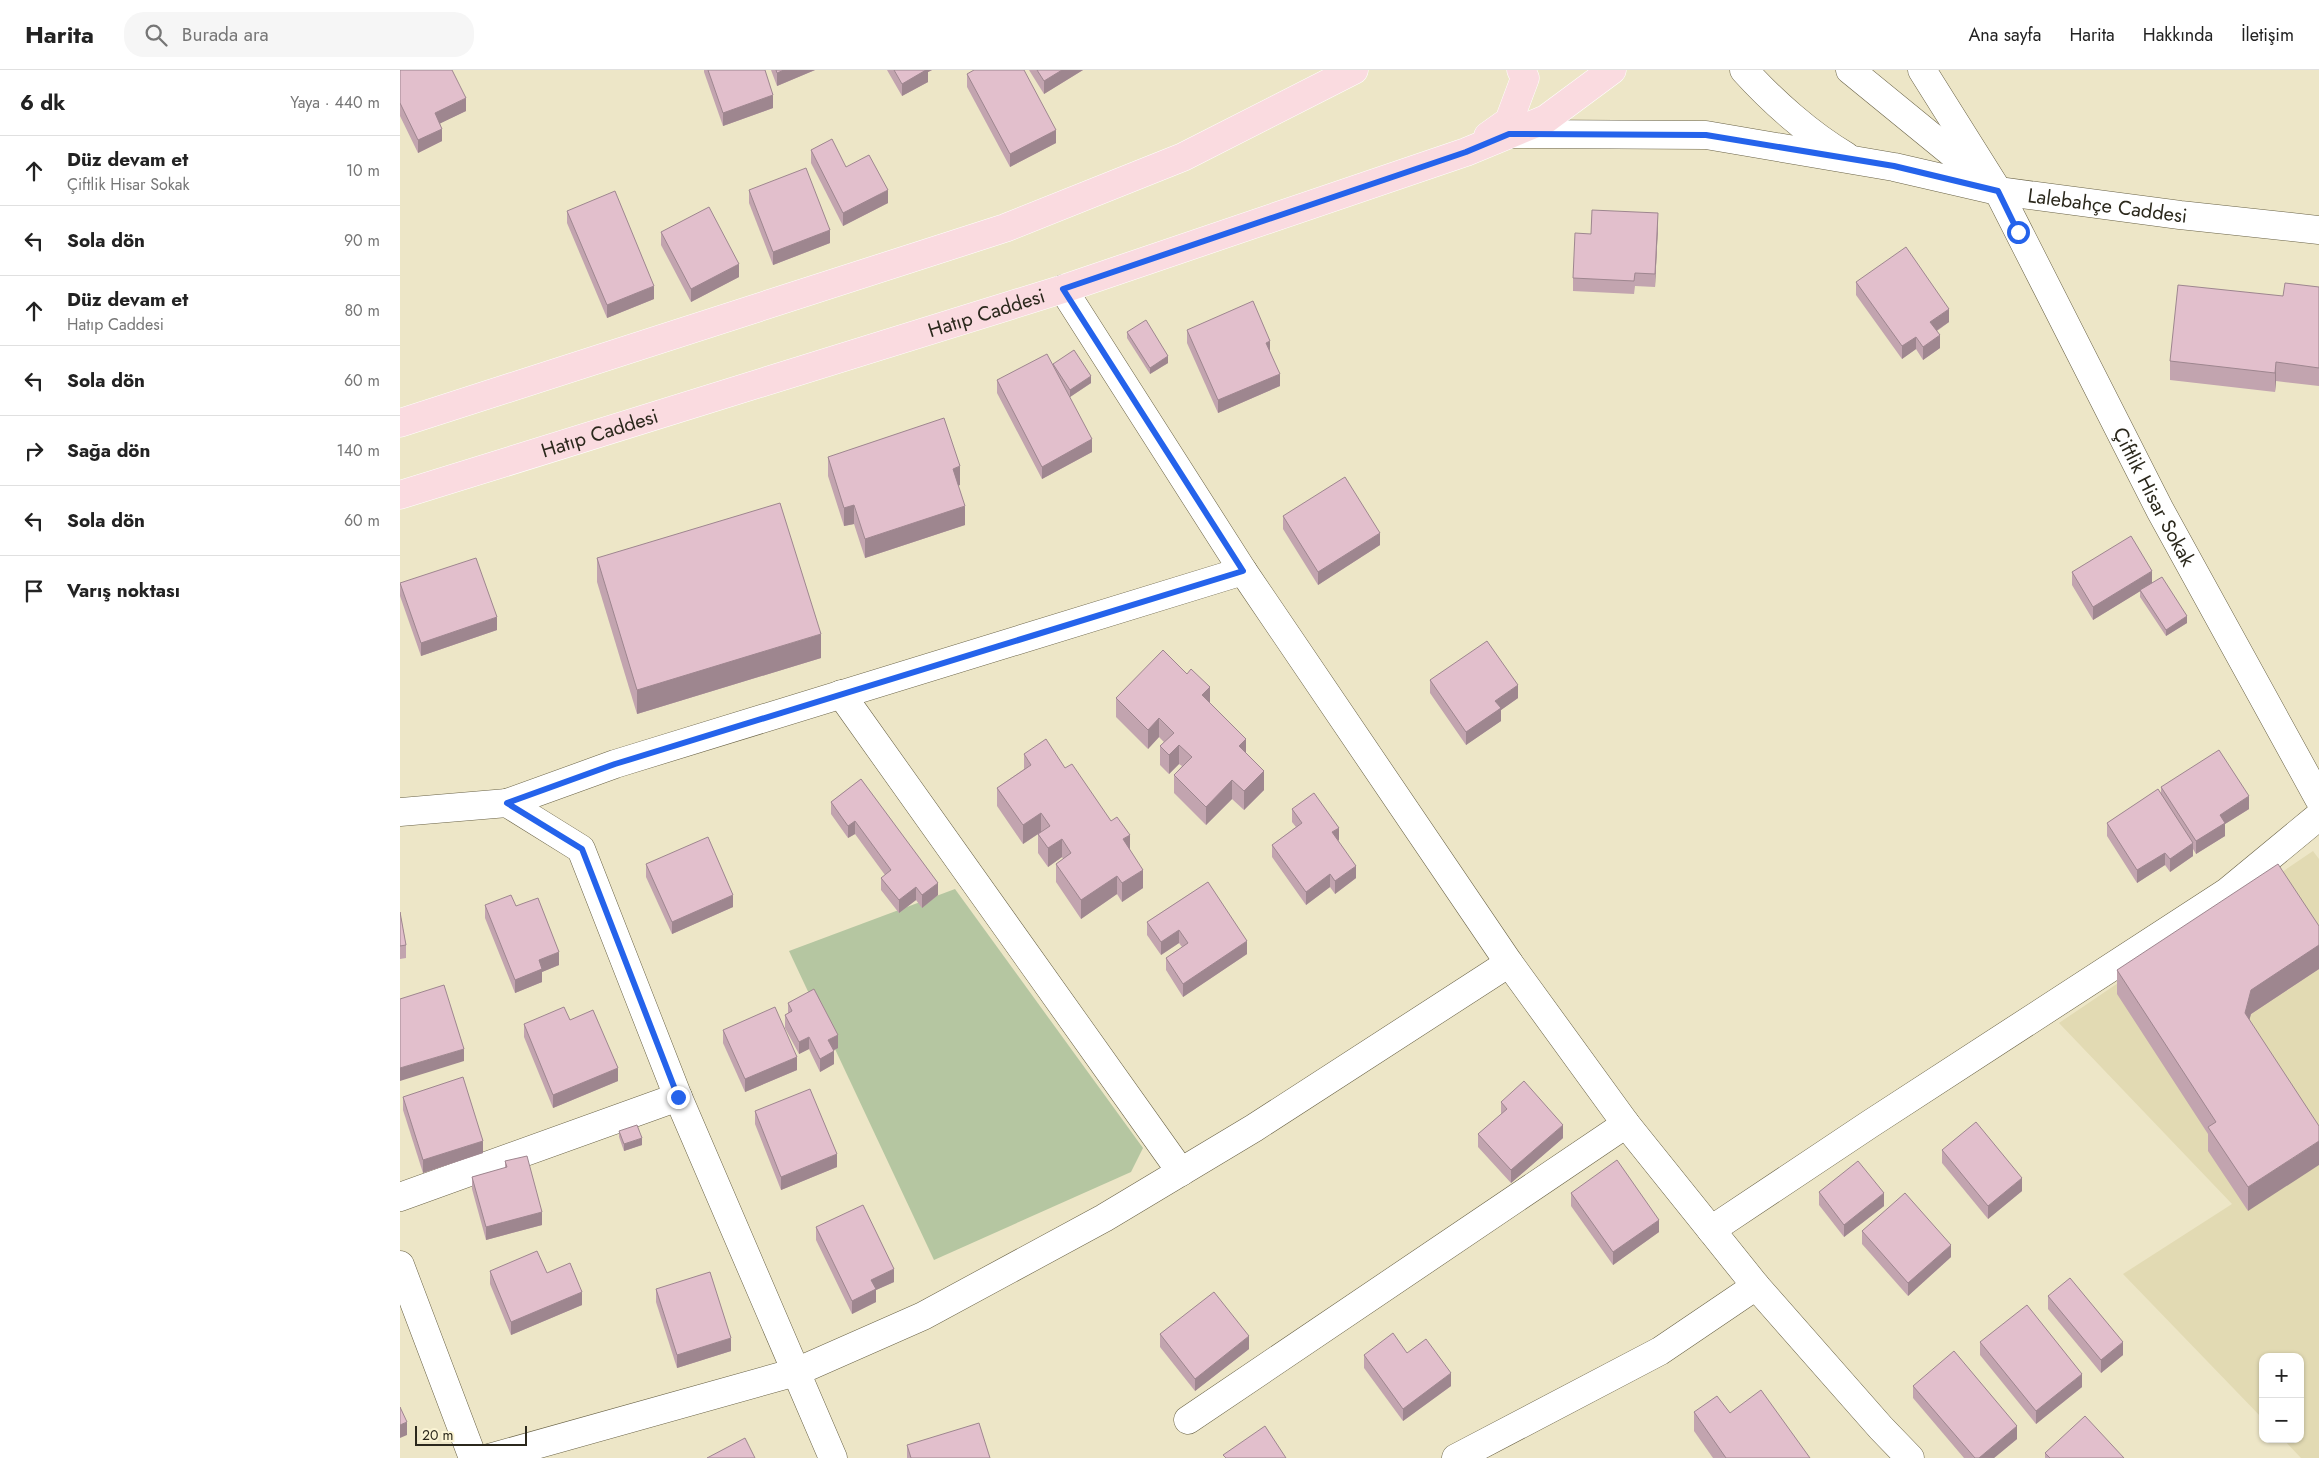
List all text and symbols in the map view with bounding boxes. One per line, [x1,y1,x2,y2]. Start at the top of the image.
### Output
search box [124,12,474,57]
text: Harita [25,17,94,52]
icon: search [142,21,170,49]
text: Burada ara [182,21,269,48]
text: Ana sayfa [1968,22,2041,48]
text: Harita [2069,22,2115,48]
text: Hakkında [2143,22,2213,48]
text: İletişim [2241,22,2294,48]
text: 6 dk [20,88,65,118]
text: Yaya · 440 m [290,91,380,114]
text: Düz devam et [67,146,188,173]
icon: ahead [20,157,48,185]
text: 10 m [346,159,380,182]
text: Çiftlik Hisar Sokak [67,173,190,196]
street label: Lalebahçe Caddesi [2026,181,2189,231]
route start [2007,221,2030,244]
icon: left [20,227,48,255]
text: Sola dön [67,227,145,254]
text: 90 m [344,229,380,252]
street label: Hatıp Caddesi [924,281,1049,345]
text: Düz devam et [67,286,188,313]
icon: ahead [20,297,48,325]
text: 80 m [344,299,380,322]
text: Hatıp Caddesi [67,313,164,336]
icon: left [20,367,48,395]
text: Sola dön [67,367,145,394]
text: 60 m [344,369,380,392]
street label: Hatıp Caddesi [538,402,662,465]
street label: Çiftlik Hisar Sokak [2105,422,2202,572]
icon: right [20,437,48,465]
text: Sağa dön [67,437,151,464]
text: 140 m [337,439,380,462]
icon: left [20,507,48,535]
text: Sola dön [67,507,145,534]
text: 60 m [344,509,380,532]
icon: arrive [20,577,48,605]
text: Varış noktası [67,577,180,604]
route end [667,1086,690,1109]
map controls [2259,1353,2304,1443]
button: + [2259,1353,2304,1398]
button: − [2259,1398,2304,1443]
scale bar [415,1423,528,1446]
text: 20 m [422,1425,454,1445]

